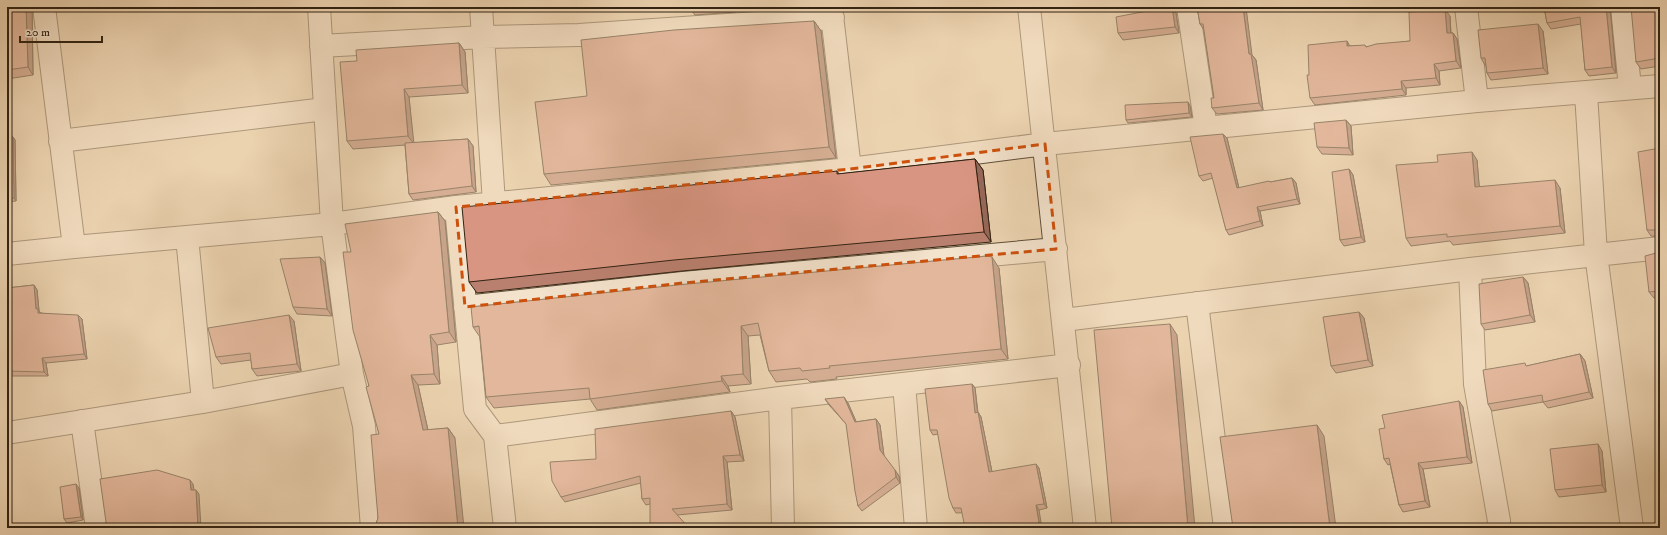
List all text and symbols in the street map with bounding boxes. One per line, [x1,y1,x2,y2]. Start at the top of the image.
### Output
scale bar [20,18,102,44]
text: 20 m [26,25,50,40]

